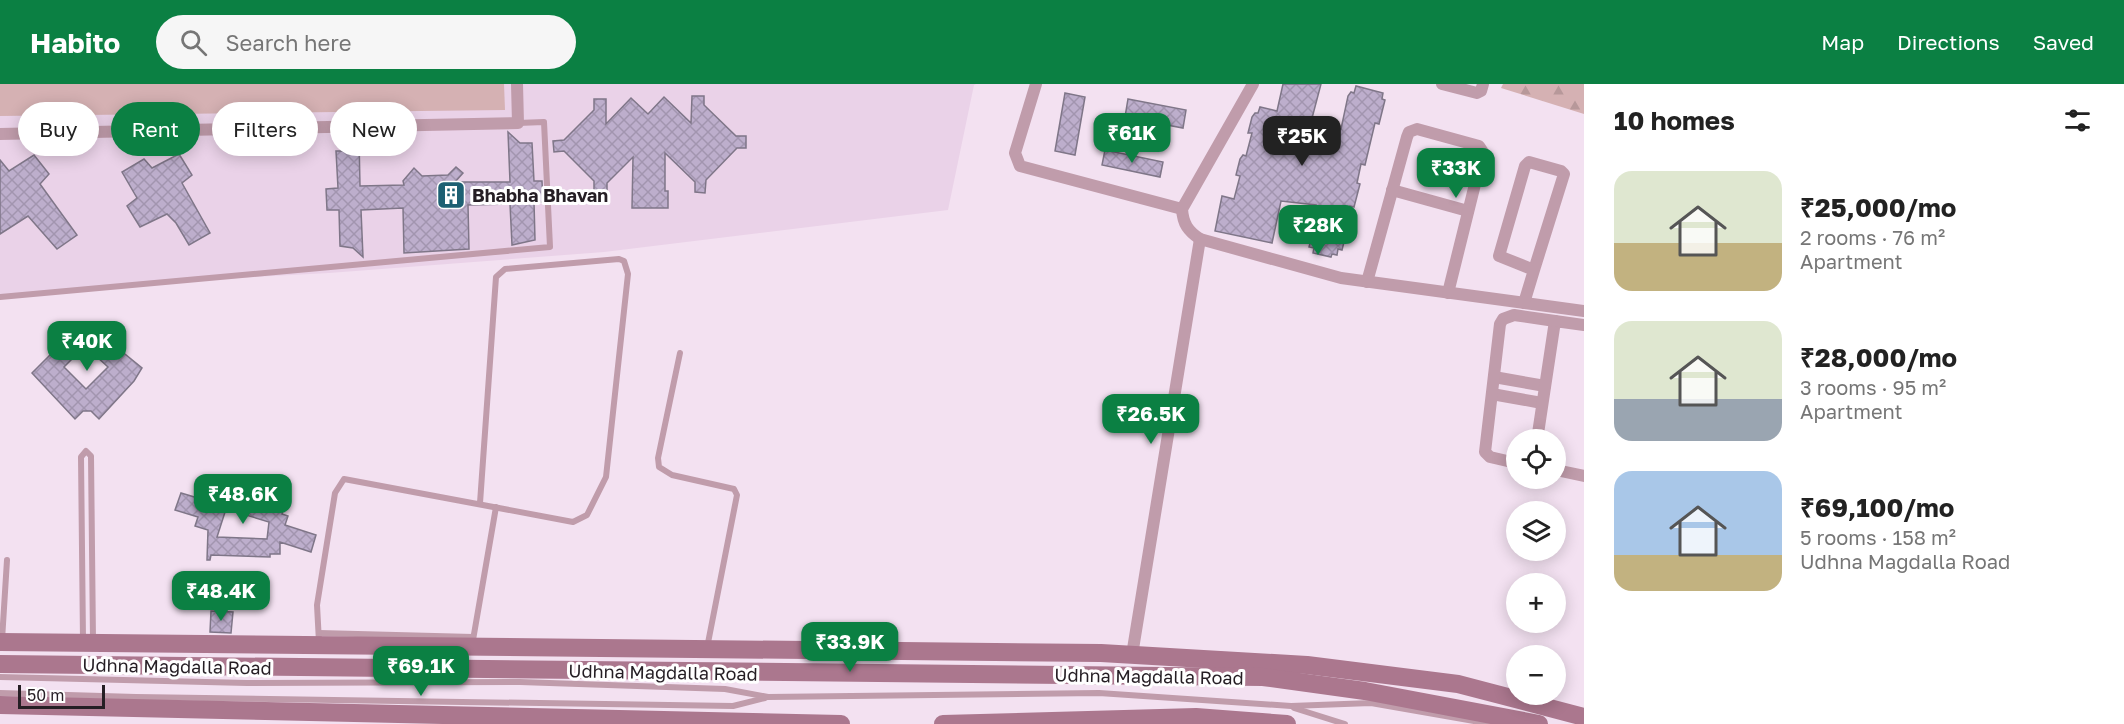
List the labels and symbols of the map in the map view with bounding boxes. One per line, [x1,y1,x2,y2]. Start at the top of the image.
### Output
pin: ₹61K [1096,113,1168,164]
pin: ₹25K [1266,116,1338,167]
pin: ₹33K [1420,148,1492,199]
building icon: Bhabha Bhavan [435,179,467,211]
place label: Bhabha Bhavan [472,184,608,206]
pin: ₹28K [1282,205,1354,256]
pin: ₹40K [51,321,123,372]
pin: ₹26.5K [1102,394,1200,445]
pin: ₹48.6K [194,474,292,525]
pin: ₹48.4K [172,571,270,622]
pin: ₹33.9K [801,622,899,673]
pin: ₹69.1K [372,646,470,697]
street label: Udhna Magdalla Road [82,653,272,679]
street label: Udhna Magdalla Road [568,659,758,685]
street label: Udhna Magdalla Road [1054,663,1244,689]
scale bar [18,682,105,710]

